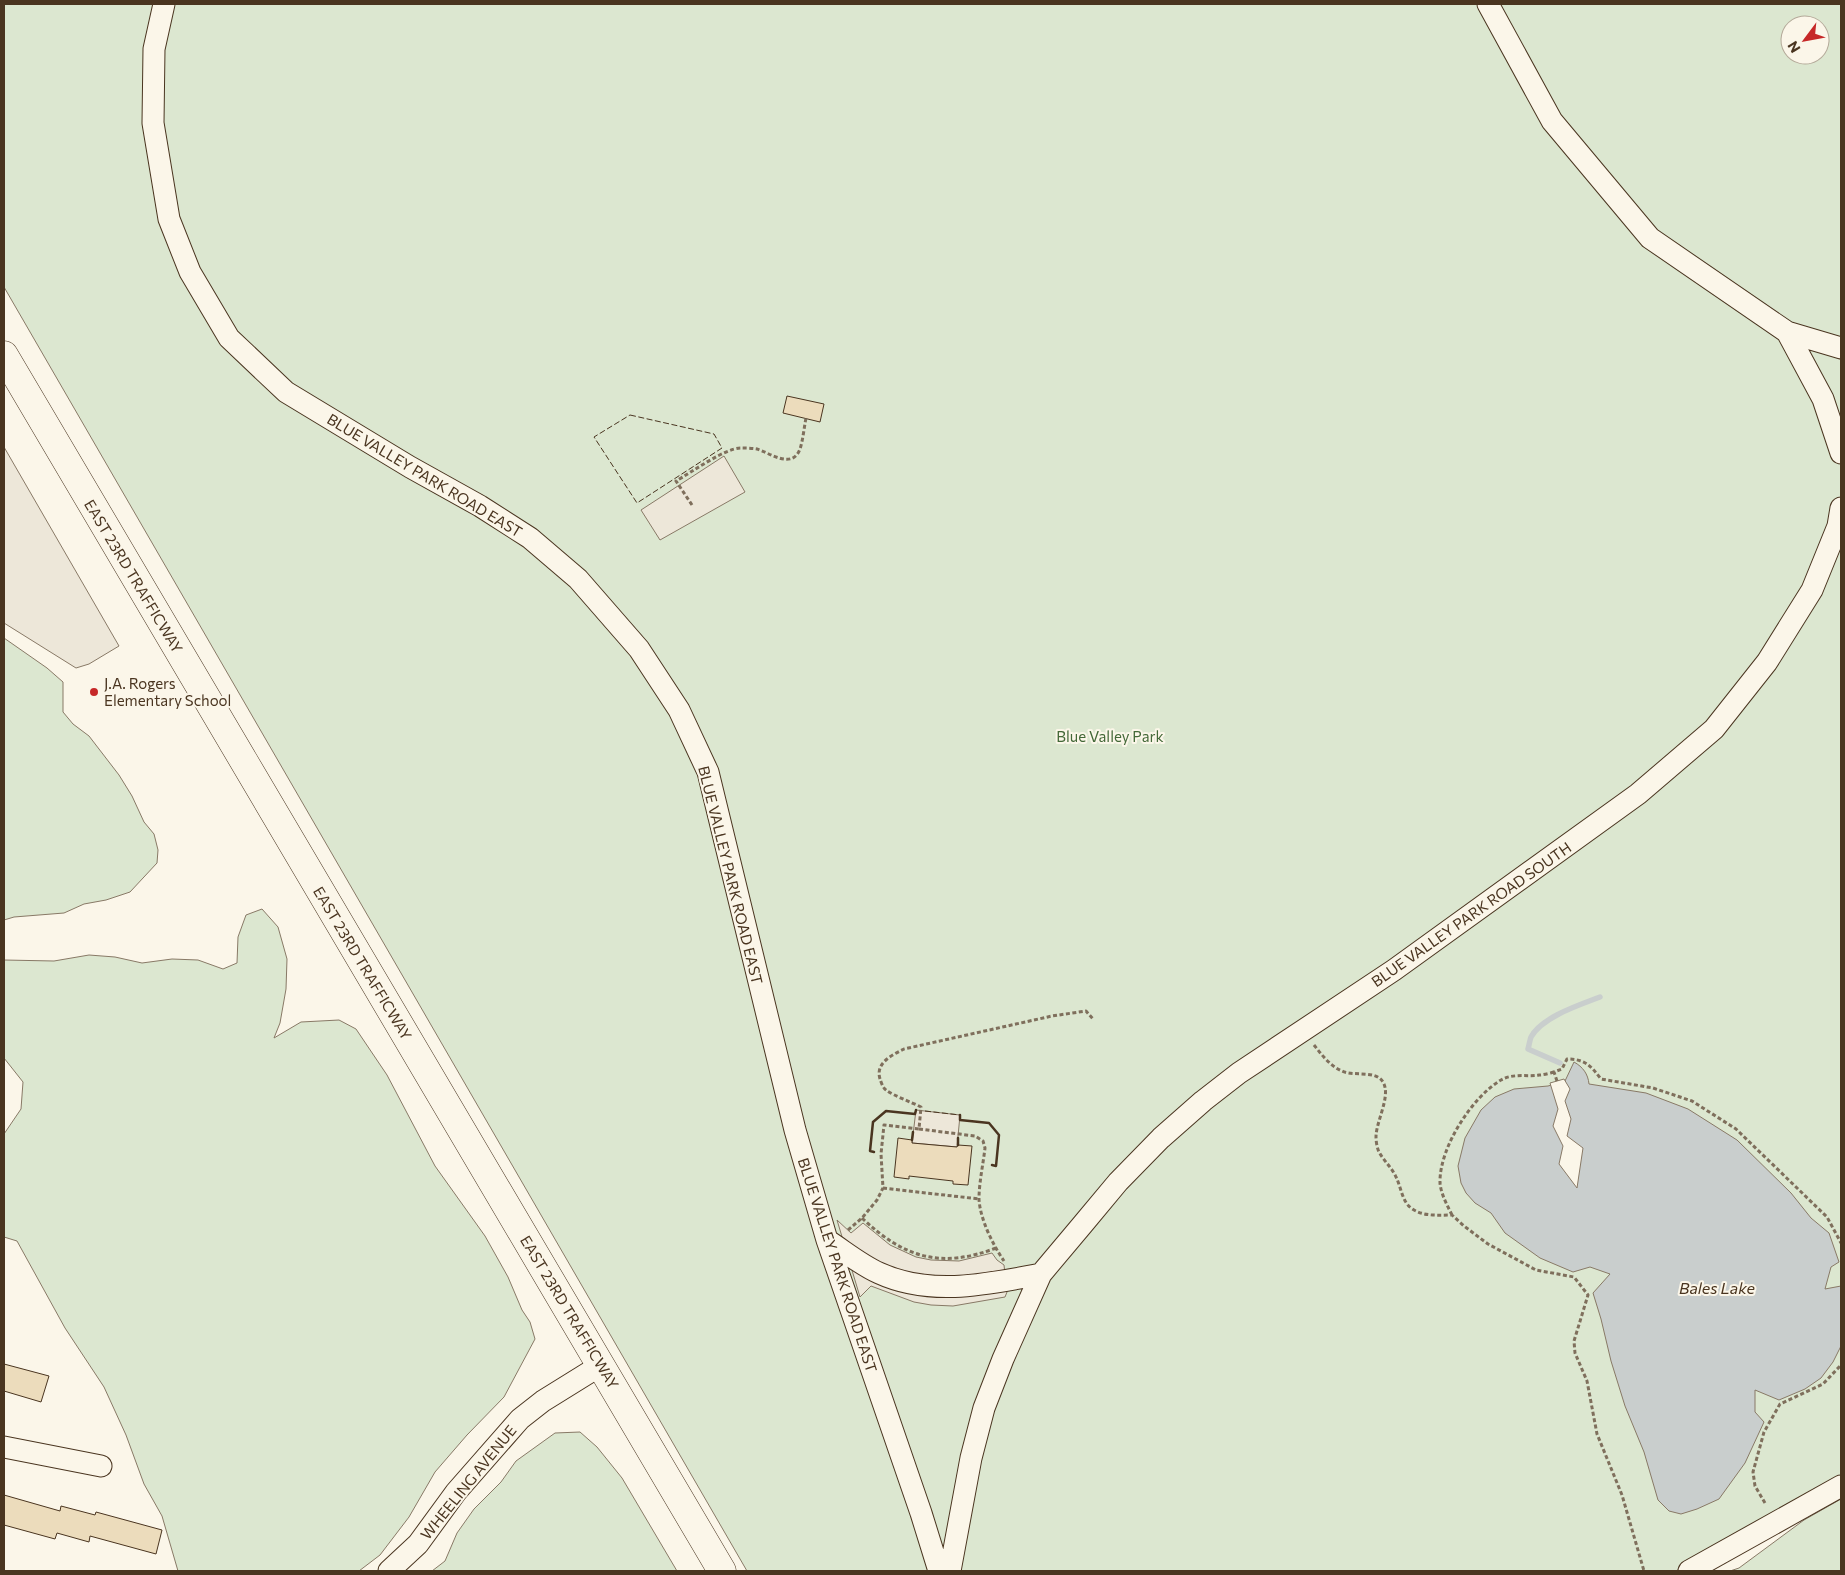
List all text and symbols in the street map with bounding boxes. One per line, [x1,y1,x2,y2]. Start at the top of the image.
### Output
north arrow [1780,15,1830,65]
text: N [1784,38,1804,56]
street label: BLUE VALLEY PARK ROAD EAST [324,409,526,541]
street label: EAST 23RD TRAFFICWAY [81,496,187,656]
place label: J.A. Rogers Elementary School [104,674,231,709]
marker: J.A. Rogers Elementary School [88,686,100,698]
park label: Blue Valley Park [1056,727,1164,745]
street label: BLUE VALLEY PARK ROAD EAST [695,764,767,986]
street label: BLUE VALLEY PARK ROAD SOUTH [1368,838,1574,990]
street label: EAST 23RD TRAFFICWAY [310,883,416,1043]
street label: BLUE VALLEY PARK ROAD EAST [795,1155,881,1375]
street label: EAST 23RD TRAFFICWAY [517,1232,623,1392]
water label: Bales Lake [1679,1278,1755,1297]
street label: WHEELING AVENUE [416,1421,520,1543]

